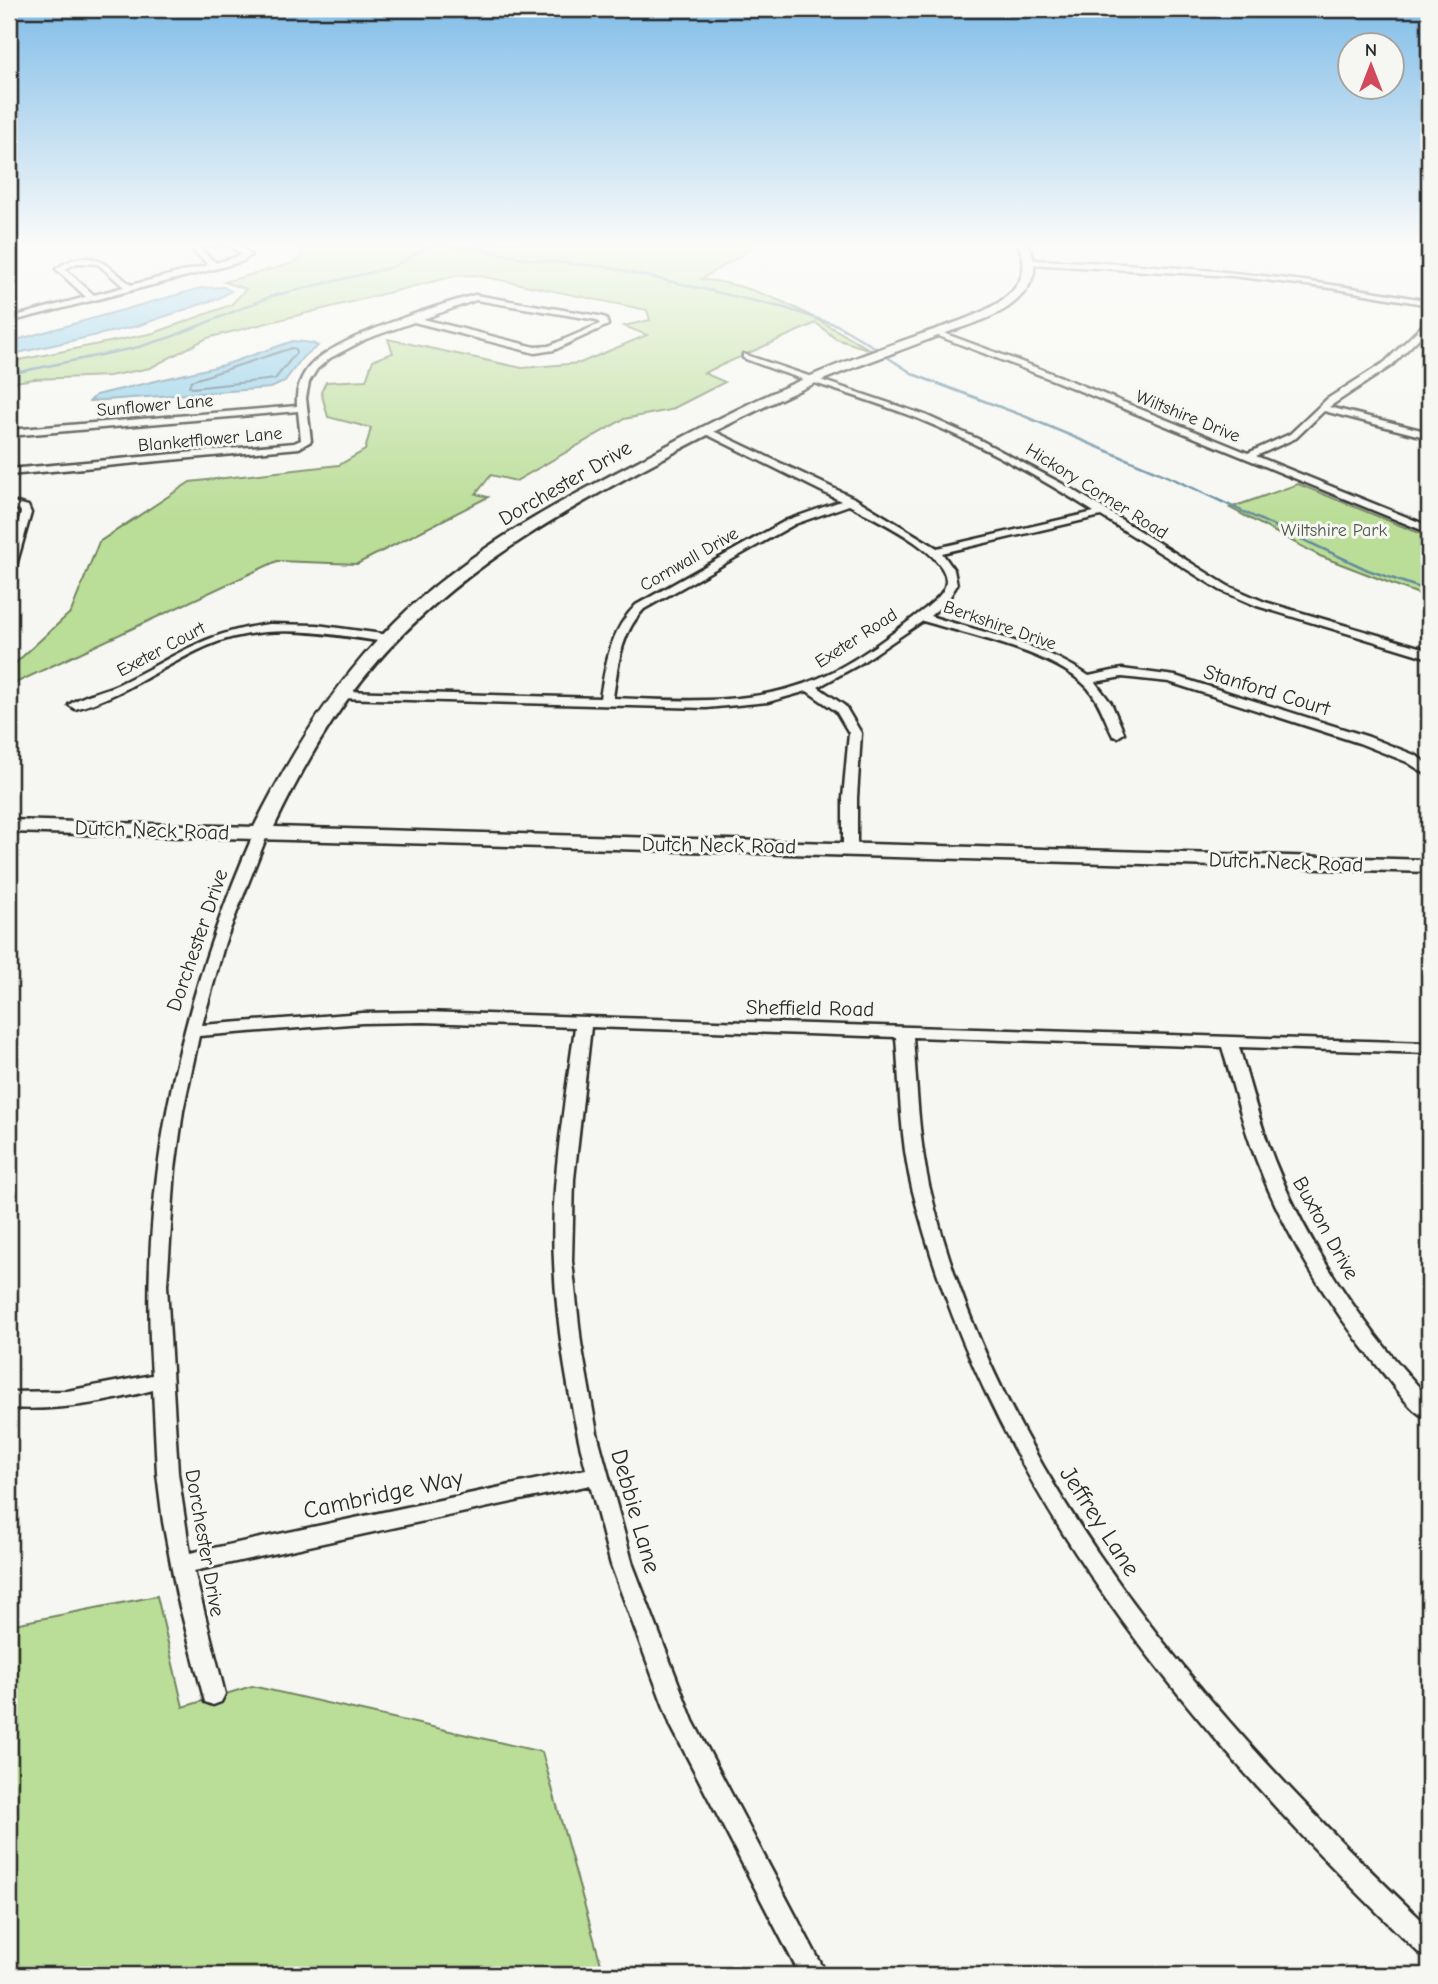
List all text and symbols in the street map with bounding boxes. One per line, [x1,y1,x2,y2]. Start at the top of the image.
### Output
north arrow [1336,32,1406,102]
text: N [1365,39,1377,61]
street label: Wiltshire Drive [1133,386,1243,447]
street label: Sunflower Lane [96,390,214,421]
street label: Blanketflower Lane [137,423,283,456]
street label: Dorchester Drive [494,435,636,531]
street label: Hickory Corner Road [1022,439,1172,544]
park label: Wiltshire Park [1281,520,1387,541]
street label: Cornwall Drive [636,523,742,596]
street label: Berkshire Drive [941,596,1059,655]
street label: Exeter Road [811,604,901,673]
street label: Exeter Court [114,617,210,681]
street label: Stanford Court [1201,659,1334,721]
street label: Dutch Neck Road [74,815,230,845]
street label: Dutch Neck Road [641,832,797,858]
street label: Dutch Neck Road [1208,847,1364,877]
street label: Dorchester Drive [161,866,233,1014]
street label: Sheffield Road [746,995,874,1021]
street label: Buxton Drive [1288,1172,1364,1284]
street label: Debbie Lane [605,1446,667,1576]
street label: Jeffrey Lane [1054,1461,1146,1581]
street label: Cambridge Way [301,1463,466,1525]
street label: Dorchester Drive [180,1467,230,1619]

